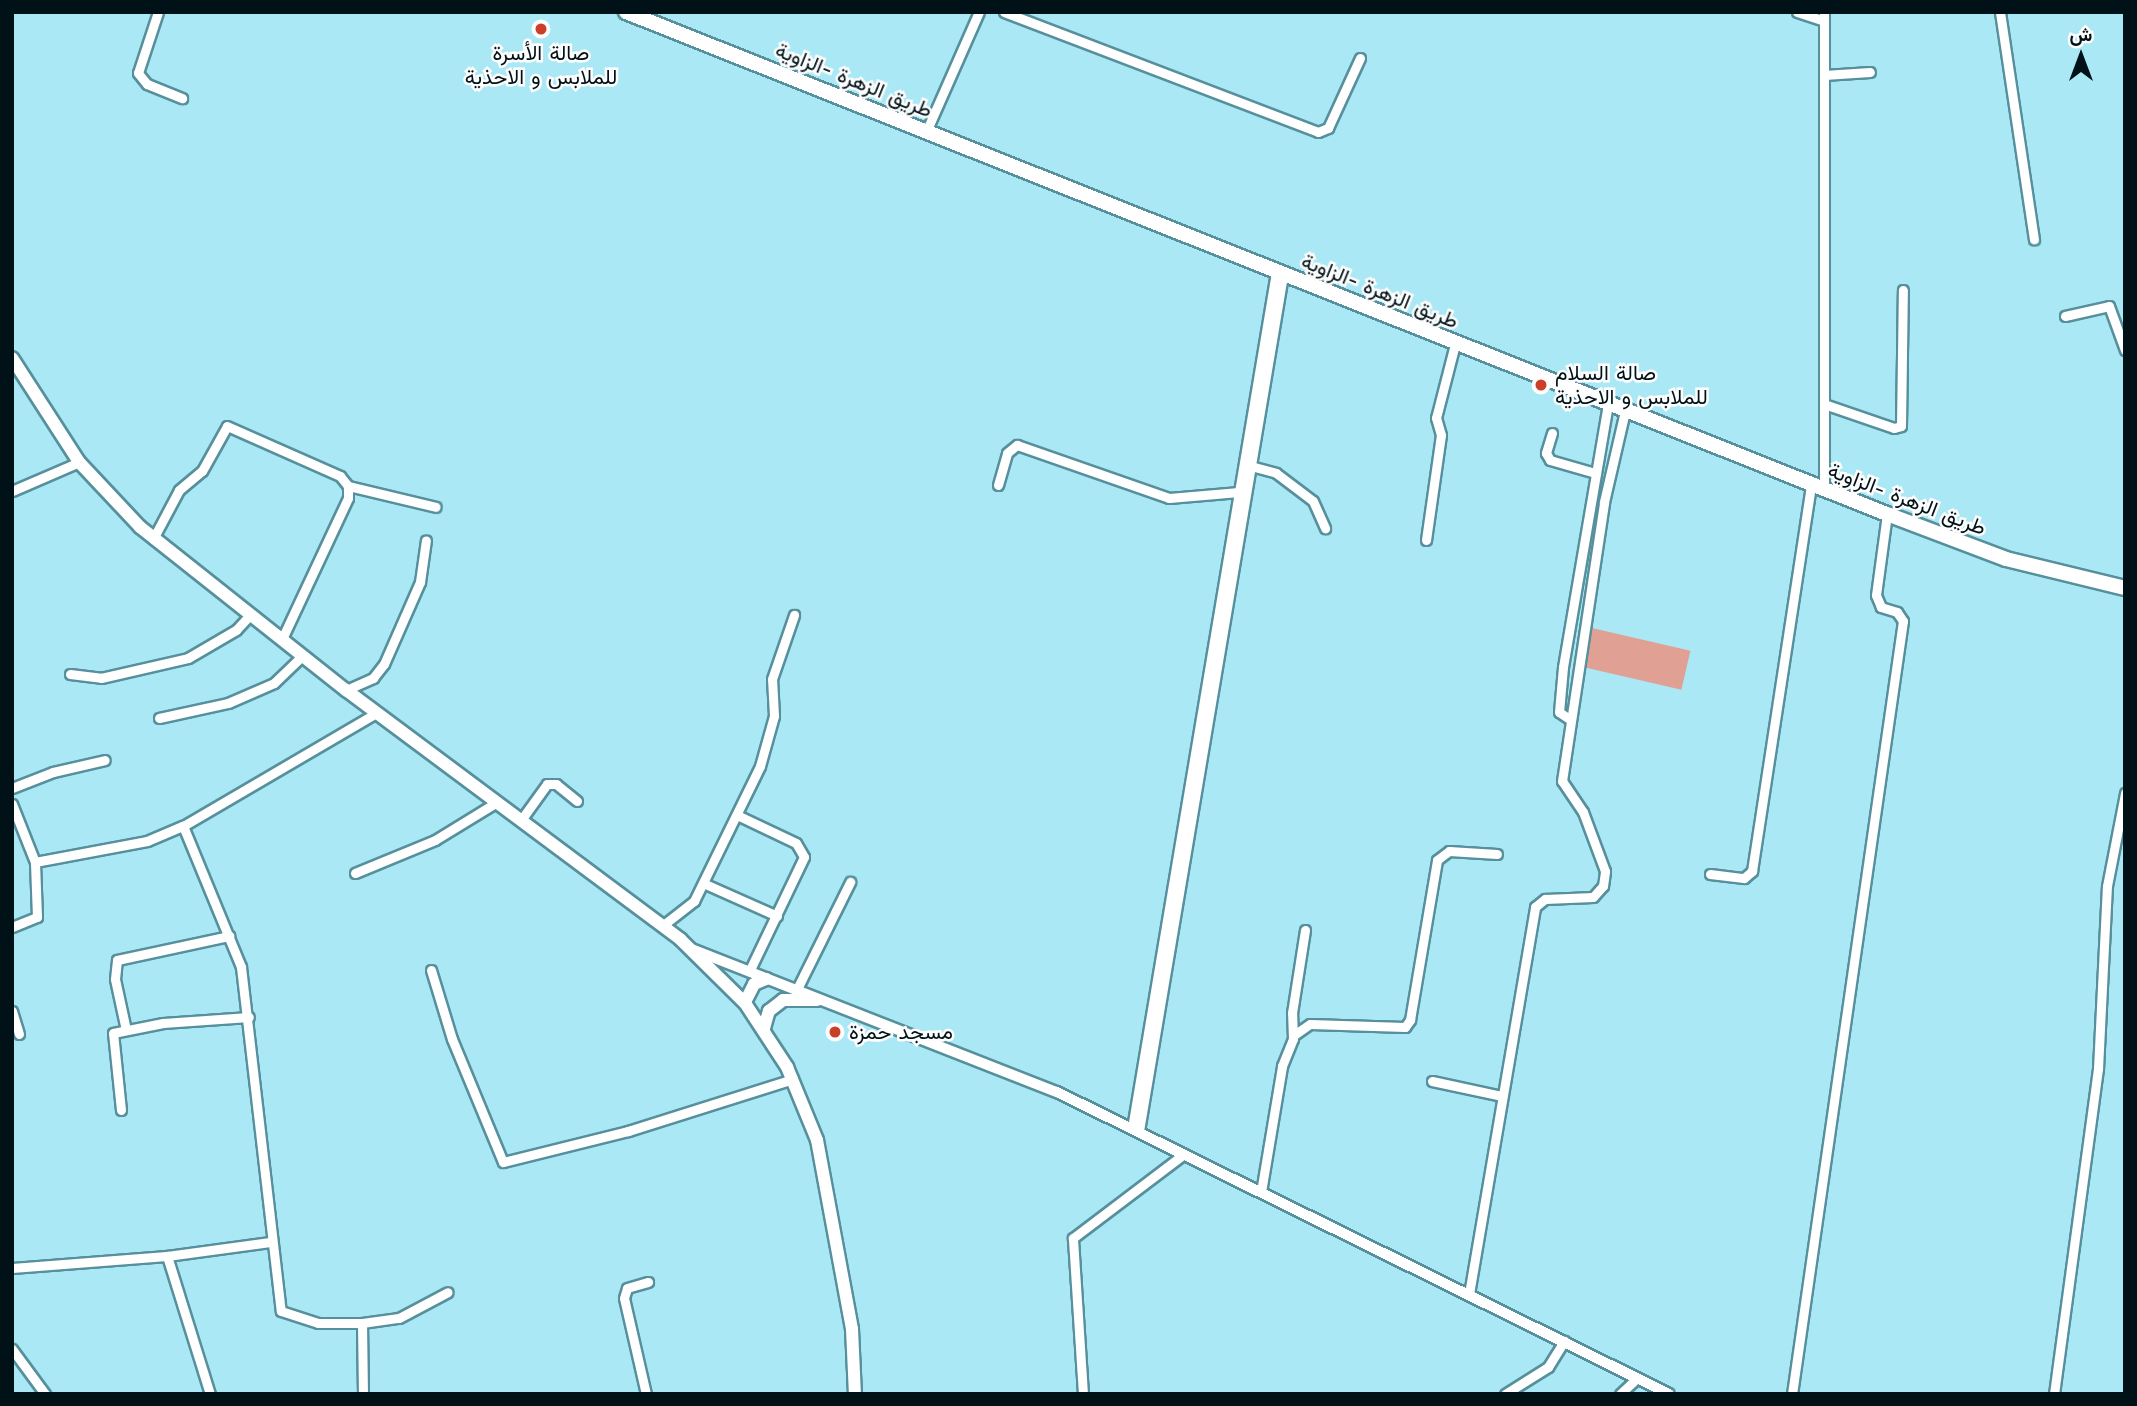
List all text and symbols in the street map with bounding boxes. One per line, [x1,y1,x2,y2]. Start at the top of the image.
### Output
marker: صالة الأسرة للملابس و الاحذية [533,21,549,37]
north arrow [2046,21,2116,91]
text: ش [2070,23,2092,46]
street label: طريق الزهرة -الزاوية [772,37,936,123]
place label: صالة الأسرة للملابس و الاحذية [465,40,617,90]
street label: طريق الزهرة -الزاوية [1298,248,1462,334]
place label: صالة السلام للملابس و الاحذية [1555,360,1708,410]
marker: صالة السلام للملابس و الاحذية [1533,377,1549,393]
street label: طريق الزهرة -الزاوية [1825,457,1989,541]
place label: مسجد حمزة [849,1019,953,1045]
marker: مسجد حمزة [827,1024,843,1040]

